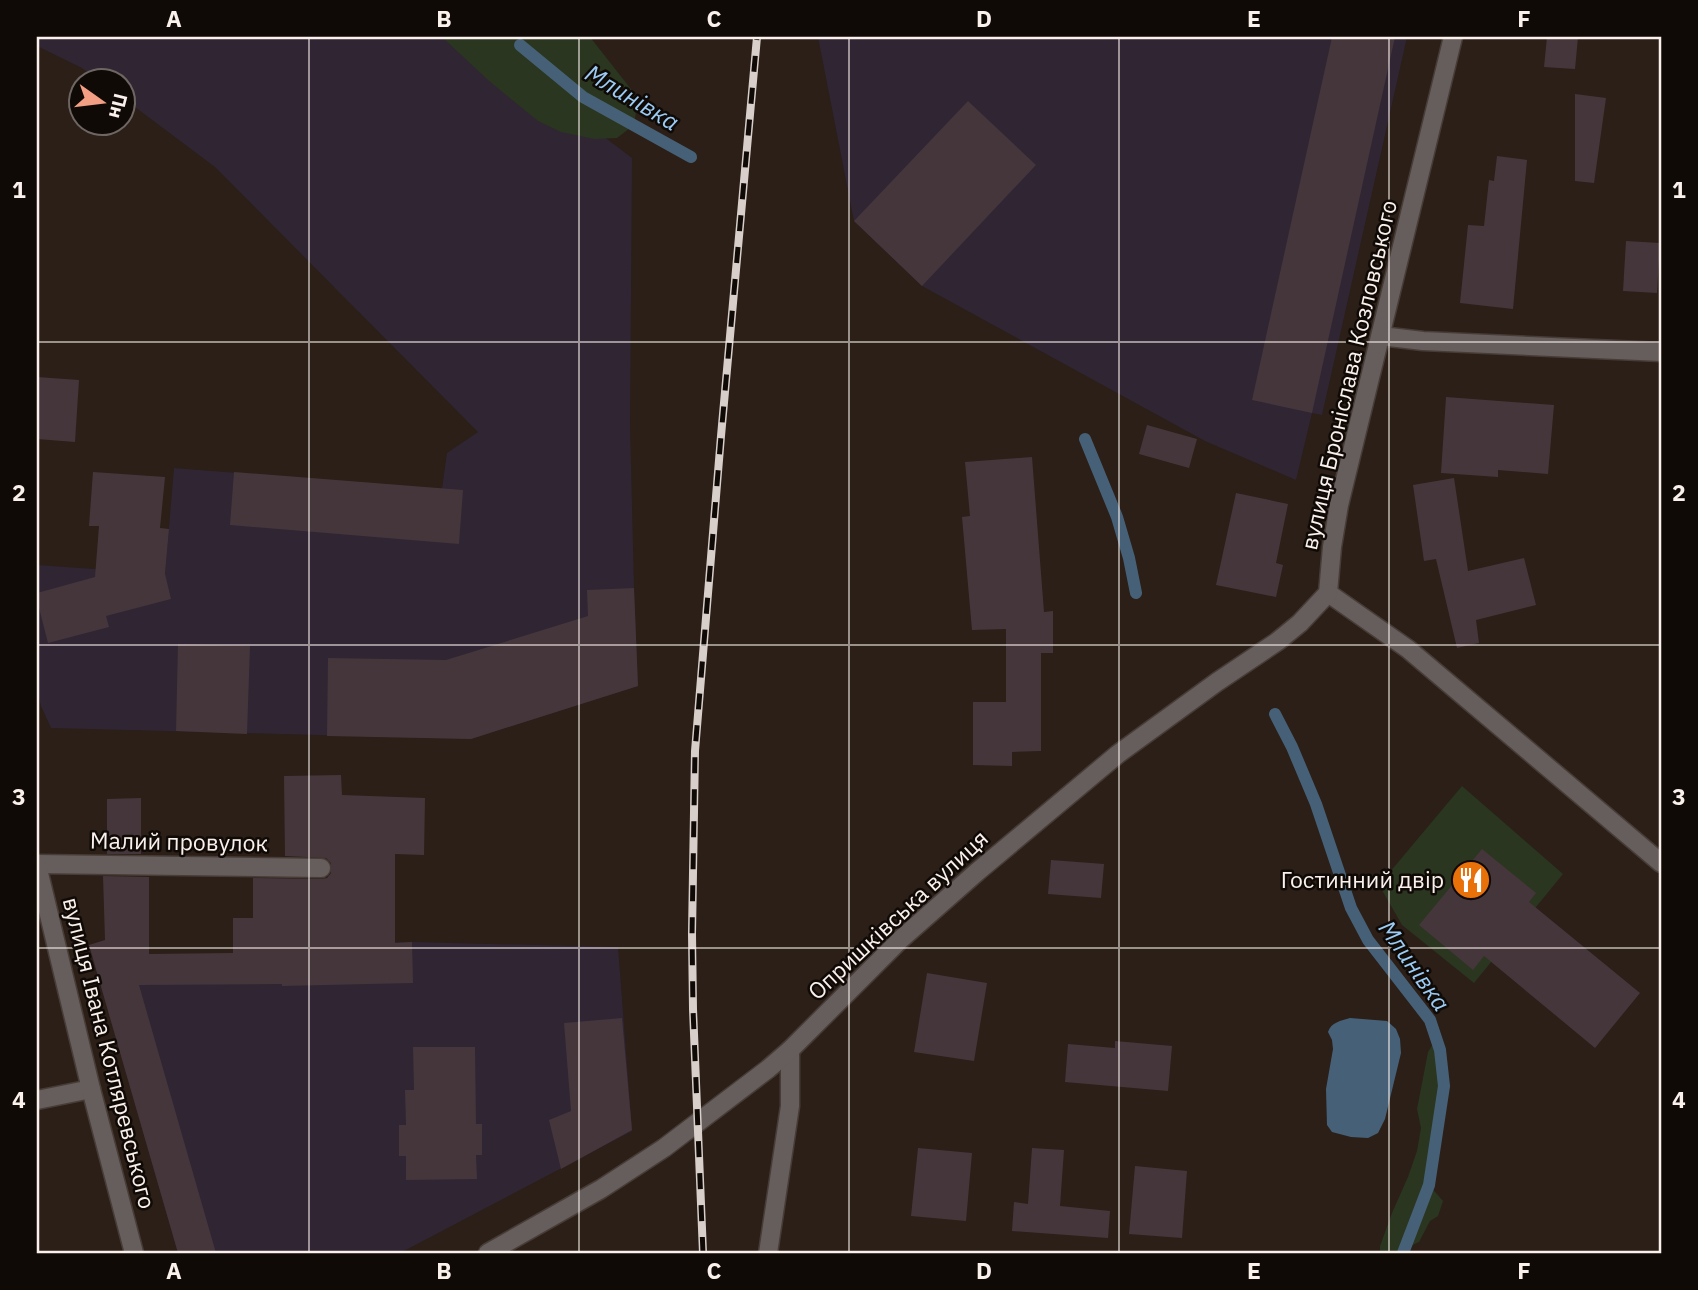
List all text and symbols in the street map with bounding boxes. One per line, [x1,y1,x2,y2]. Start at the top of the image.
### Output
text: A [166,3,182,33]
text: B [436,3,452,33]
text: C [707,3,722,33]
text: D [976,3,992,33]
text: E [1247,3,1261,33]
text: F [1517,3,1531,33]
water label: Млинівка [580,57,685,138]
north arrow [66,66,136,136]
text: Пн [104,91,133,121]
text: 1 [12,174,26,204]
text: 1 [1672,174,1686,204]
street label: вулиця Броніслава Козловського [1293,197,1403,552]
text: 2 [12,477,26,507]
text: 2 [1672,477,1686,507]
text: 3 [12,781,26,811]
text: 3 [1672,781,1686,811]
street label: Опришківська вулиця [801,823,994,1006]
street label: Малий провулок [90,824,268,858]
restaurant icon: Гостинний двір [1450,859,1492,901]
place label: Гостинний двір [1281,864,1444,894]
street label: вулиця Івана Котляревського [57,894,163,1212]
water label: Млинівка [1372,914,1458,1017]
text: 4 [12,1084,26,1114]
text: 4 [1672,1084,1686,1114]
text: A [166,1255,182,1285]
text: B [436,1255,452,1285]
text: C [707,1255,722,1285]
text: D [976,1255,992,1285]
text: E [1247,1255,1261,1285]
text: F [1517,1255,1531,1285]

